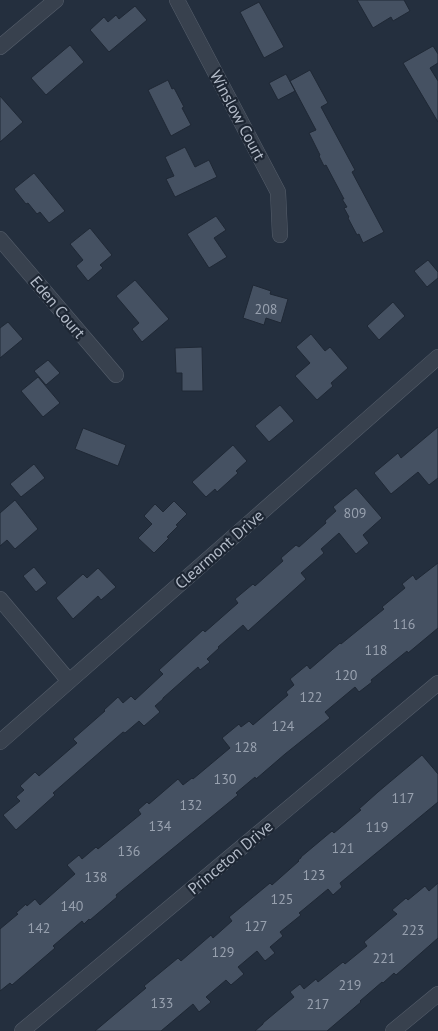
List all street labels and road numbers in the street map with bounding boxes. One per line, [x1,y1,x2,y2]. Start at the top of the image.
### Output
street label: Winslow Court [206,67,270,164]
street label: Eden Court [26,272,90,343]
street label: Clearmont Drive [170,505,268,593]
street label: Princeton Drive [184,816,276,898]

